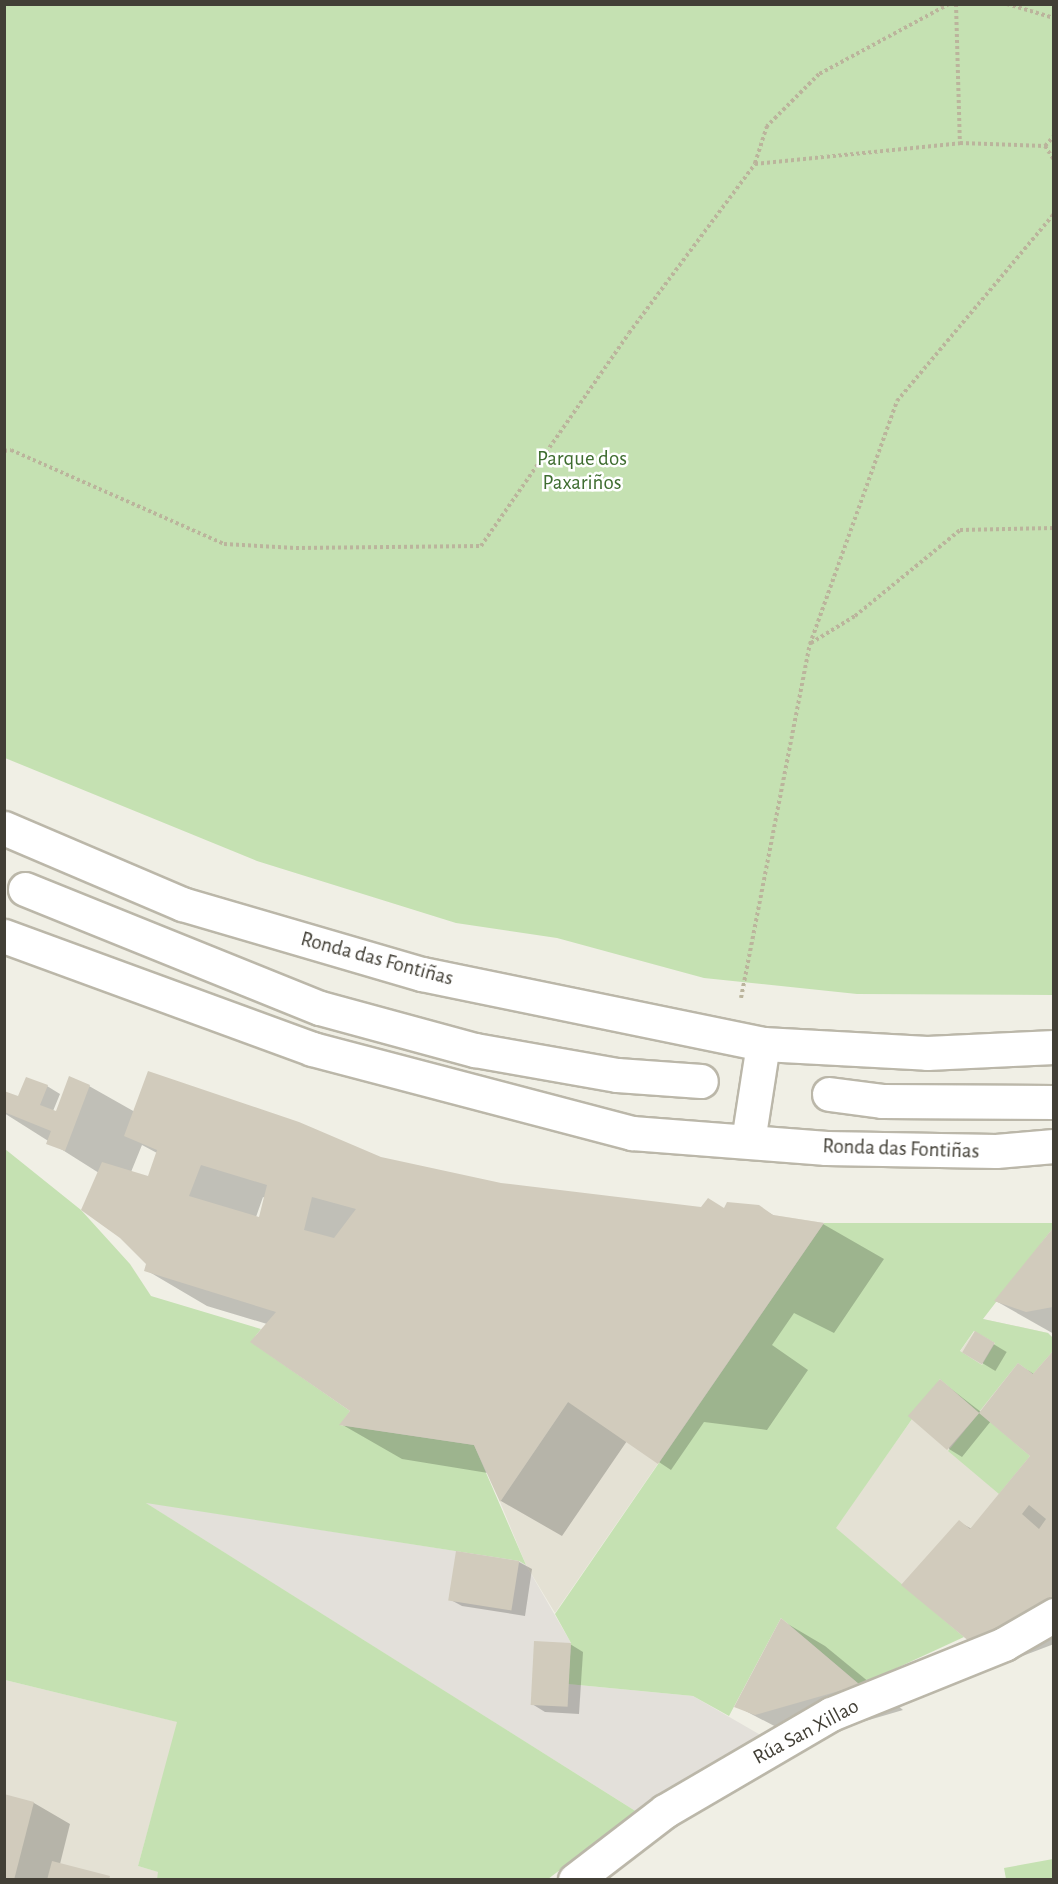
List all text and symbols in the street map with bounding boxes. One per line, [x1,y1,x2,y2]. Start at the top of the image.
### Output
park label: Parque dos Paxariños [537,446,627,496]
street label: Ronda das Fontiñas [298,927,456,991]
street label: Ronda das Fontiñas [822,1134,980,1164]
street label: Rúa San Xillao [749,1694,863,1770]

